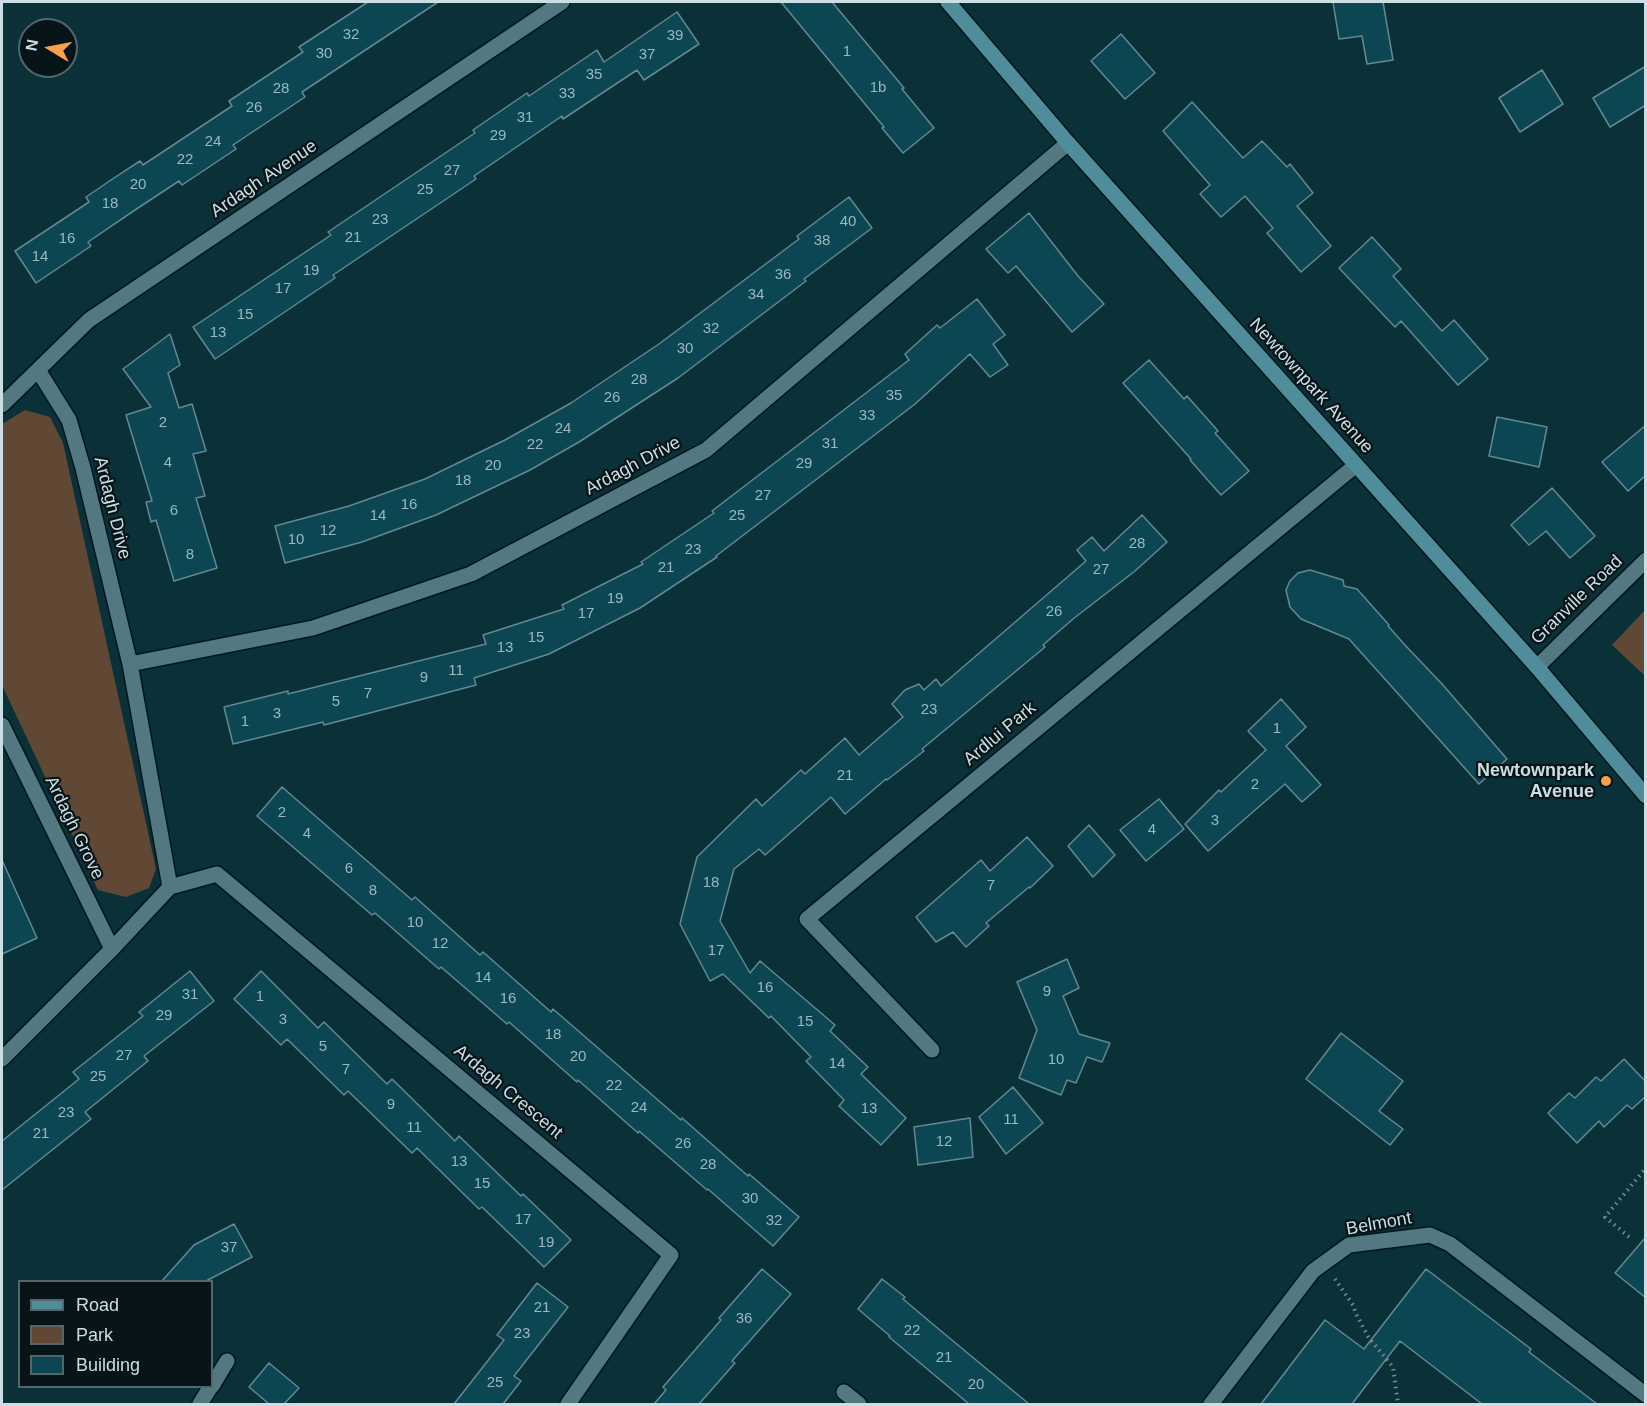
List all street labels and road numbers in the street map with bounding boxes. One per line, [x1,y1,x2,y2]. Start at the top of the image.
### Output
street label: Ardagh Avenue [207,135,321,223]
street label: Newtownpark Avenue [1245,314,1377,458]
street label: Ardagh Drive [582,432,684,500]
street label: Ardagh Drive [89,454,135,562]
street label: Granville Road [1527,551,1627,649]
street label: Ardlui Park [959,697,1041,771]
street label: Ardagh Grove [40,773,108,883]
street label: Ardagh Crescent [449,1040,567,1144]
street label: Belmont [1345,1208,1413,1240]

